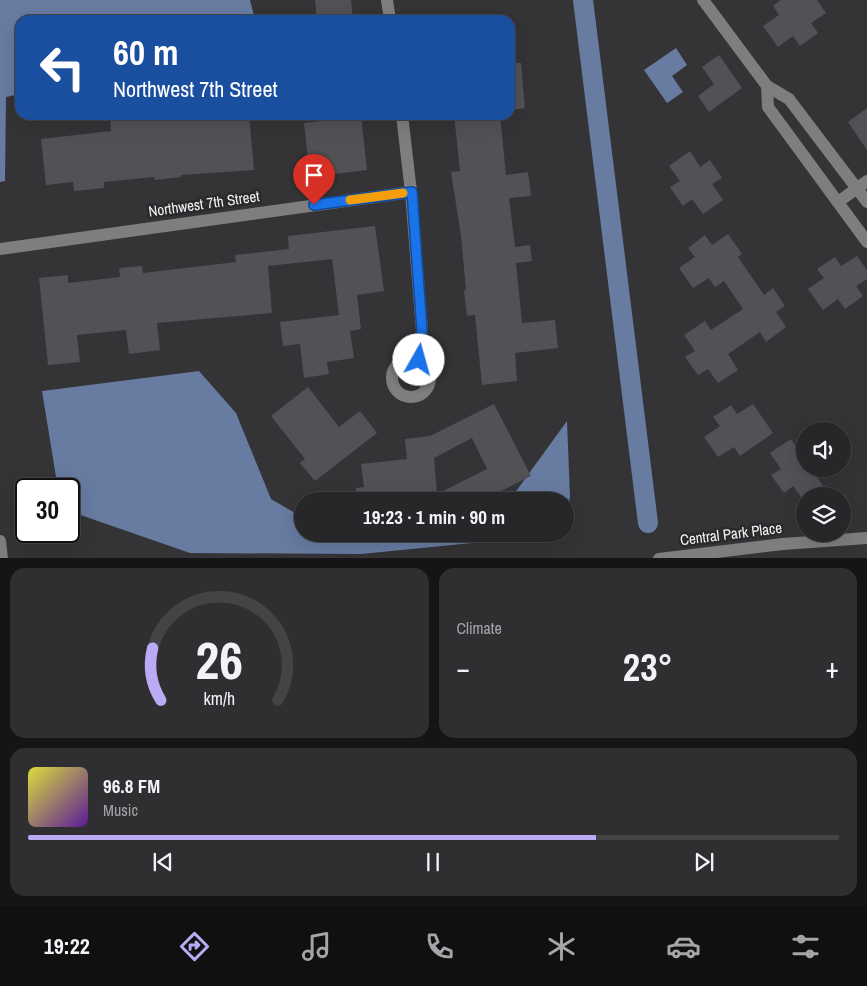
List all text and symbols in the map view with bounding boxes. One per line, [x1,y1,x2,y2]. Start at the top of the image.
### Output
text: 60 m [113,29,178,76]
icon: left [30,35,95,100]
text: Northwest 7th Street [113,74,277,104]
pin [293,154,335,205]
icon: arrive [300,161,328,189]
street label: Northwest 7th Street [147,185,261,222]
position arrow [392,333,444,385]
map controls [796,422,851,542]
button: sound [796,422,851,477]
speed limit sign: 30 [15,478,80,543]
button: layers [796,487,851,542]
text: 19:23 · 1 min · 90 m [363,504,505,530]
street label: Central Park Place [679,517,783,550]
text: Climate [457,617,502,639]
text: 26 [196,625,243,695]
text: 23° [623,642,673,693]
text: − [457,649,470,687]
text: + [826,649,839,687]
text: km/h [203,687,235,711]
text: 96.8 FM [103,773,160,799]
text: Music [103,799,138,821]
icon: previous [149,848,177,876]
icon: pause [419,848,447,876]
icon: next [690,848,718,876]
icon: directions [177,929,212,964]
icon: music [299,929,334,964]
icon: phone [422,929,457,964]
icon: climate [544,929,579,964]
icon: car [666,929,701,964]
icon: filters [788,929,823,964]
text: 19:22 [44,931,90,961]

